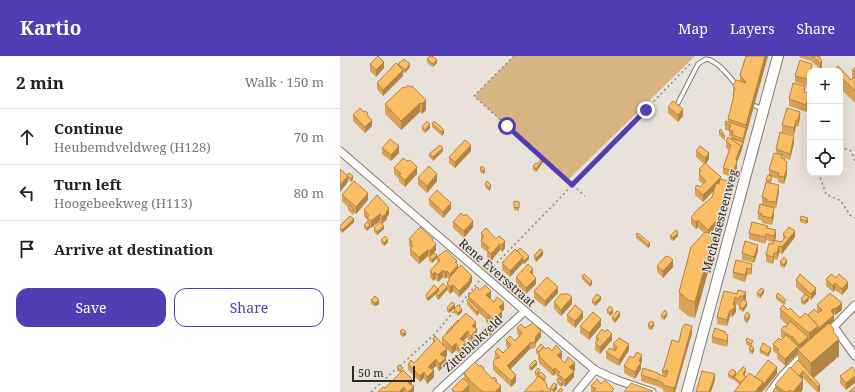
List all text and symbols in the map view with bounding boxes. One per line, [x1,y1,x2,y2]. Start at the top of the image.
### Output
text: Kartio [20,15,81,41]
text: Map [678,19,708,38]
text: Layers [730,19,775,38]
text: Share [797,19,835,38]
map controls [807,68,843,176]
button: + [807,68,843,104]
text: 2 min [16,71,64,94]
text: Walk · 150 m [245,73,324,91]
route end [637,101,655,119]
button: − [807,104,843,140]
route start [498,117,516,135]
text: Continue [54,118,123,138]
icon: ahead [16,126,38,148]
text: 70 m [294,128,324,146]
text: Heubemdveldweg (H128) [54,138,211,156]
button: locate [807,140,843,176]
street label: Mechelsesteenweg [698,167,742,275]
text: Turn left [54,174,122,194]
icon: left [16,182,38,204]
text: 80 m [294,184,324,202]
text: Hoogebeekweg (H113) [54,194,192,212]
street label: Rene Eversstraat [455,235,539,311]
icon: arrive [16,238,38,260]
text: Arrive at destination [54,239,213,259]
button: Save [16,288,166,327]
button: Share [174,288,324,327]
street label: Zitteblokveld [439,311,506,376]
scale bar [352,364,415,383]
text: 50 m [358,365,384,380]

